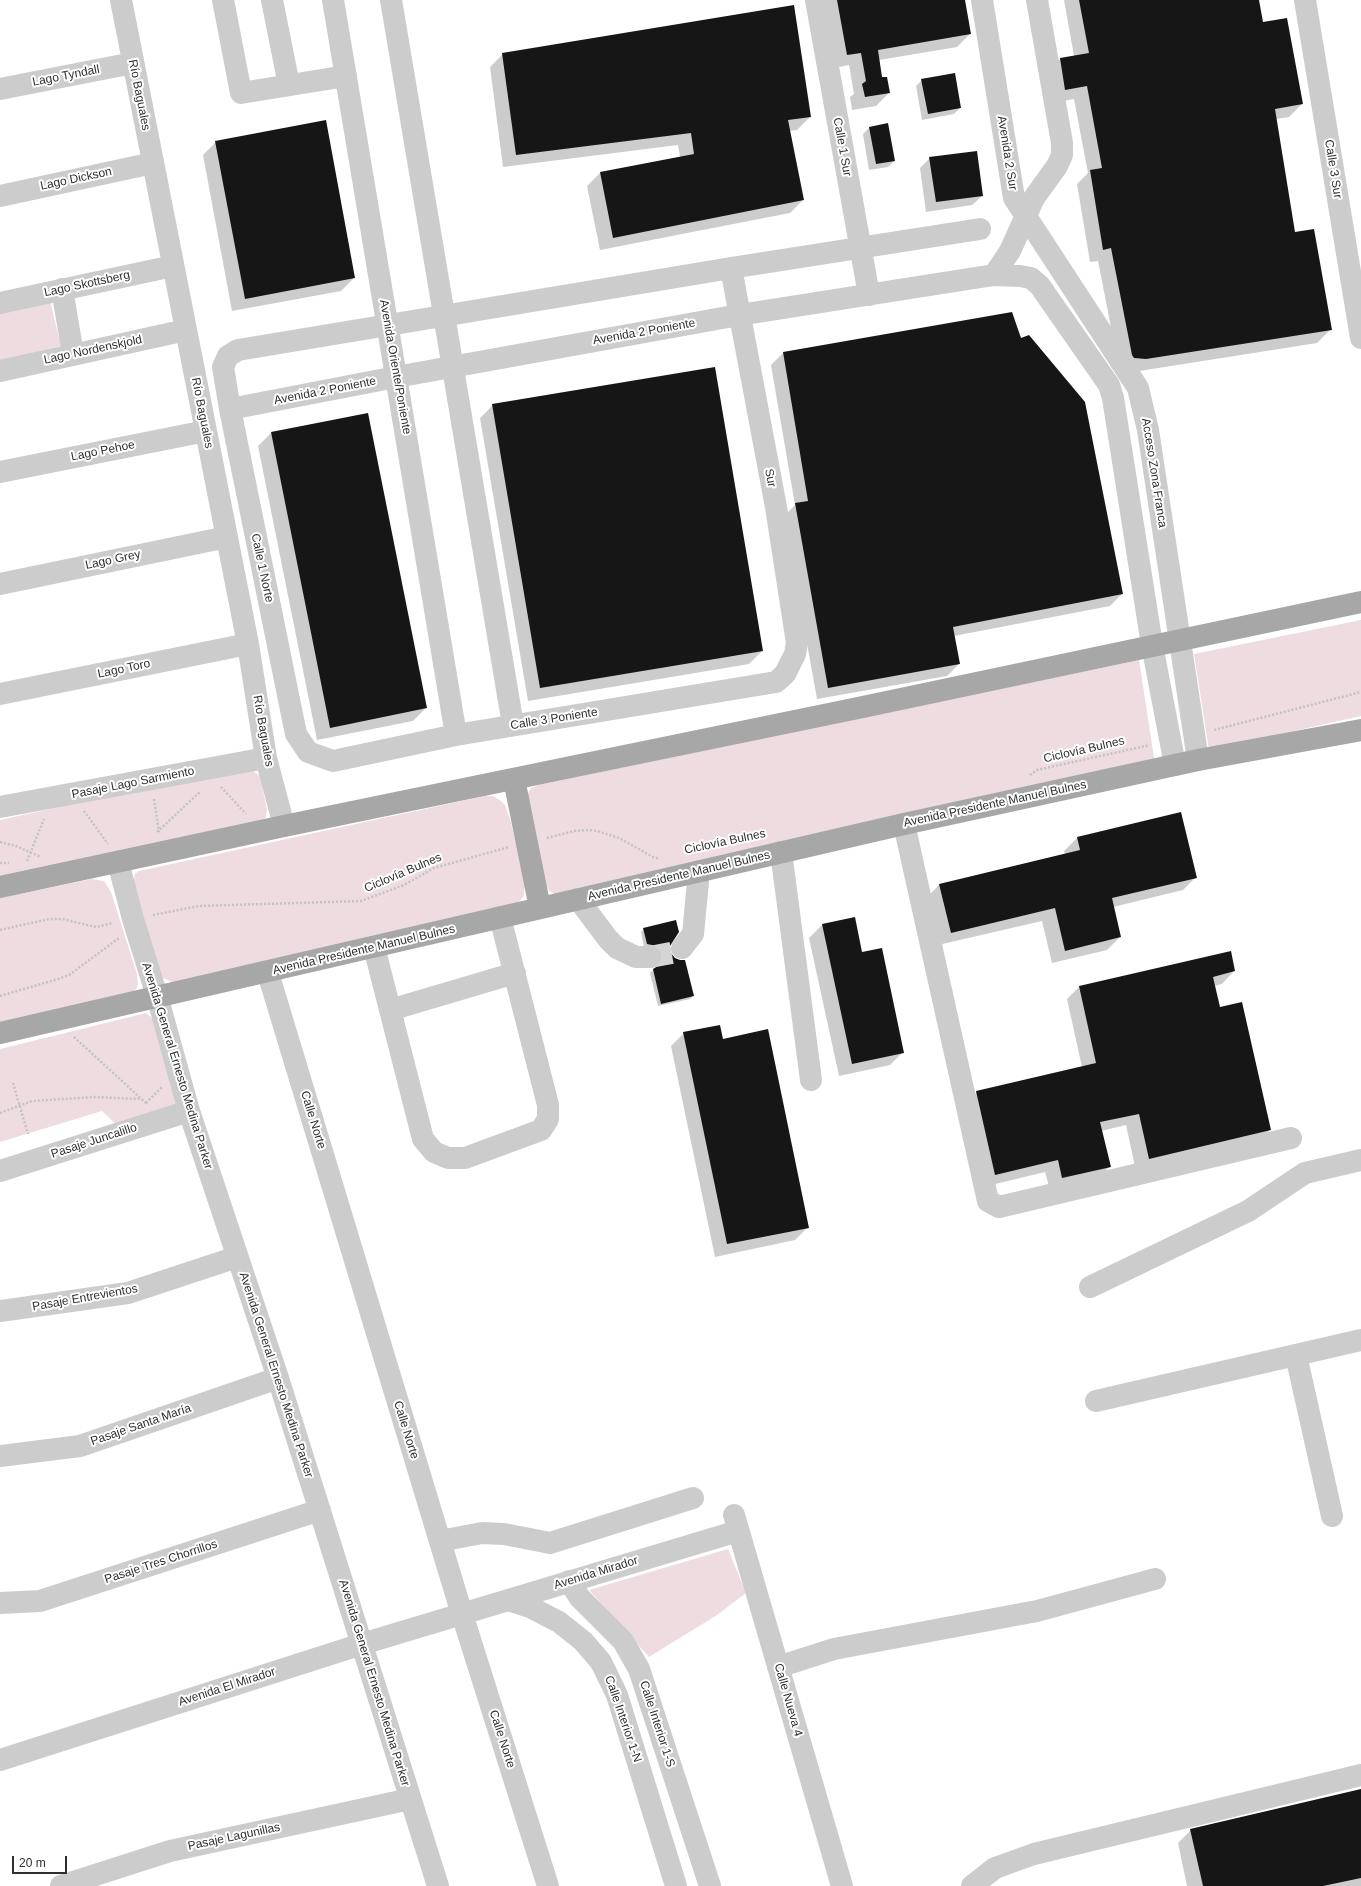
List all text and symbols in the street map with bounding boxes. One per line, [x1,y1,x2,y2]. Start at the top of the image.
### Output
street label: Río Baguales [125,58,153,132]
street label: Lago Tyndall [31,62,101,90]
street label: Avenida 2 Sur [994,115,1020,191]
street label: Calle 1 Sur [830,117,854,177]
street label: Calle 3 Sur [1321,139,1345,199]
street label: Lago Dickson [39,164,113,194]
street label: Lago Skottsberg [43,268,131,300]
street label: Avenida Oriente/Poniente [376,299,414,435]
street label: Avenida 2 Poniente [592,316,696,348]
street label: Lago Nordenskjold [43,333,143,367]
street label: Avenida 2 Poniente [273,374,377,408]
street label: Río Baguales [188,376,216,450]
street label: Acceso Zona Franca [1138,417,1170,529]
street label: Lago Pehoe [70,438,136,464]
street label: Sur [761,467,779,489]
street label: Calle 1 Norte [248,532,276,604]
street label: Lago Grey [84,547,142,573]
street label: Lago Toro [96,656,152,682]
street label: Río Baguales [250,694,276,768]
street label: Calle 3 Poniente [509,705,599,733]
street label: Ciclovía Bulnes [1042,734,1126,766]
street label: Pasaje Lago Sarmiento [70,764,196,802]
street label: Avenida Presidente Manuel Bulnes [902,778,1088,830]
street label: Ciclovía Bulnes [683,826,767,858]
street label: Avenida Presidente Manuel Bulnes [586,848,772,904]
street label: Ciclovía Bulnes [362,850,444,896]
street label: Avenida Presidente Manuel Bulnes [271,922,457,978]
street label: Avenida General Ernesto Medina Parker [139,961,215,1171]
street label: Calle Norte [297,1089,329,1151]
street label: Pasaje Juncalillo [49,1120,139,1162]
street label: Avenida General Ernesto Medina Parker [236,1270,316,1480]
street label: Pasaje Entrevientos [31,1282,139,1314]
street label: Calle Norte [390,1399,422,1461]
street label: Pasaje Santa María [89,1401,193,1449]
street label: Pasaje Tres Chorrillos [103,1537,219,1587]
street label: Avenida Mirador [552,1553,640,1593]
street label: Avenida General Ernesto Medina Parker [336,1578,412,1788]
street label: Calle Nueva 4 [771,1662,805,1738]
street label: Avenida El Mirador [177,1665,277,1709]
street label: Calle Interior 1-N [601,1674,645,1764]
street label: Calle Interior 1-S [636,1679,678,1769]
street label: Calle Norte [486,1708,518,1770]
street label: Pasaje Lagunillas [186,1820,282,1854]
scale bar [14,1848,69,1874]
text: 20 m [19,1856,46,1870]

